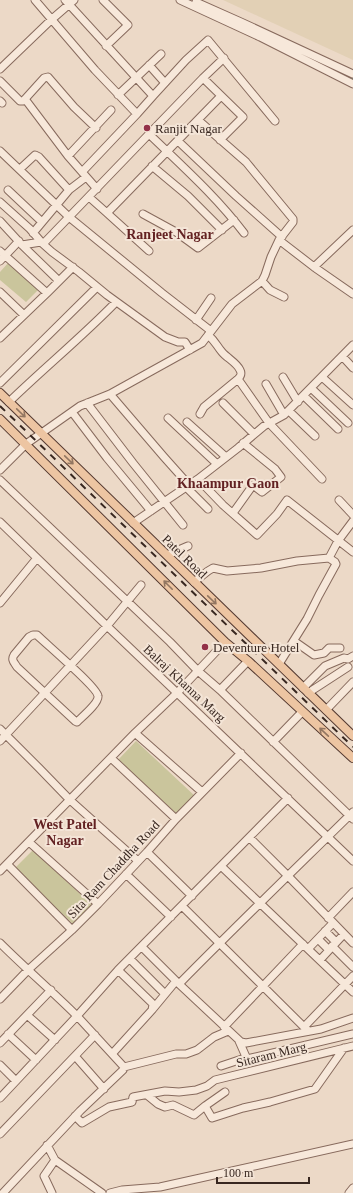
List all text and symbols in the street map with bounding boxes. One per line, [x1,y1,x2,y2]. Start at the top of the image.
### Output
place label: Ranjit Nagar [155,121,222,136]
marker: Ranjit Nagar [142,123,152,133]
district label: Ranjeet Nagar [126,227,214,242]
one-way arrow [16,408,26,418]
one-way arrow [64,455,74,465]
district label: Khaampur Gaon [177,476,279,491]
street label: Patel Road [159,531,211,582]
one-way arrow [163,581,173,590]
one-way arrow [207,595,217,605]
place label: Deventure Hotel [213,640,300,655]
street label: Balraj Khanna Marg [141,642,229,726]
marker: Deventure Hotel [200,642,210,652]
one-way arrow [319,727,329,737]
district label: West Patel Nagar [33,817,97,848]
street label: Sita Ram Chaddha Road [64,817,163,921]
street label: Sitaram Marg [235,1038,308,1070]
scale bar [217,1159,309,1185]
text: 100 m [223,1166,254,1180]

